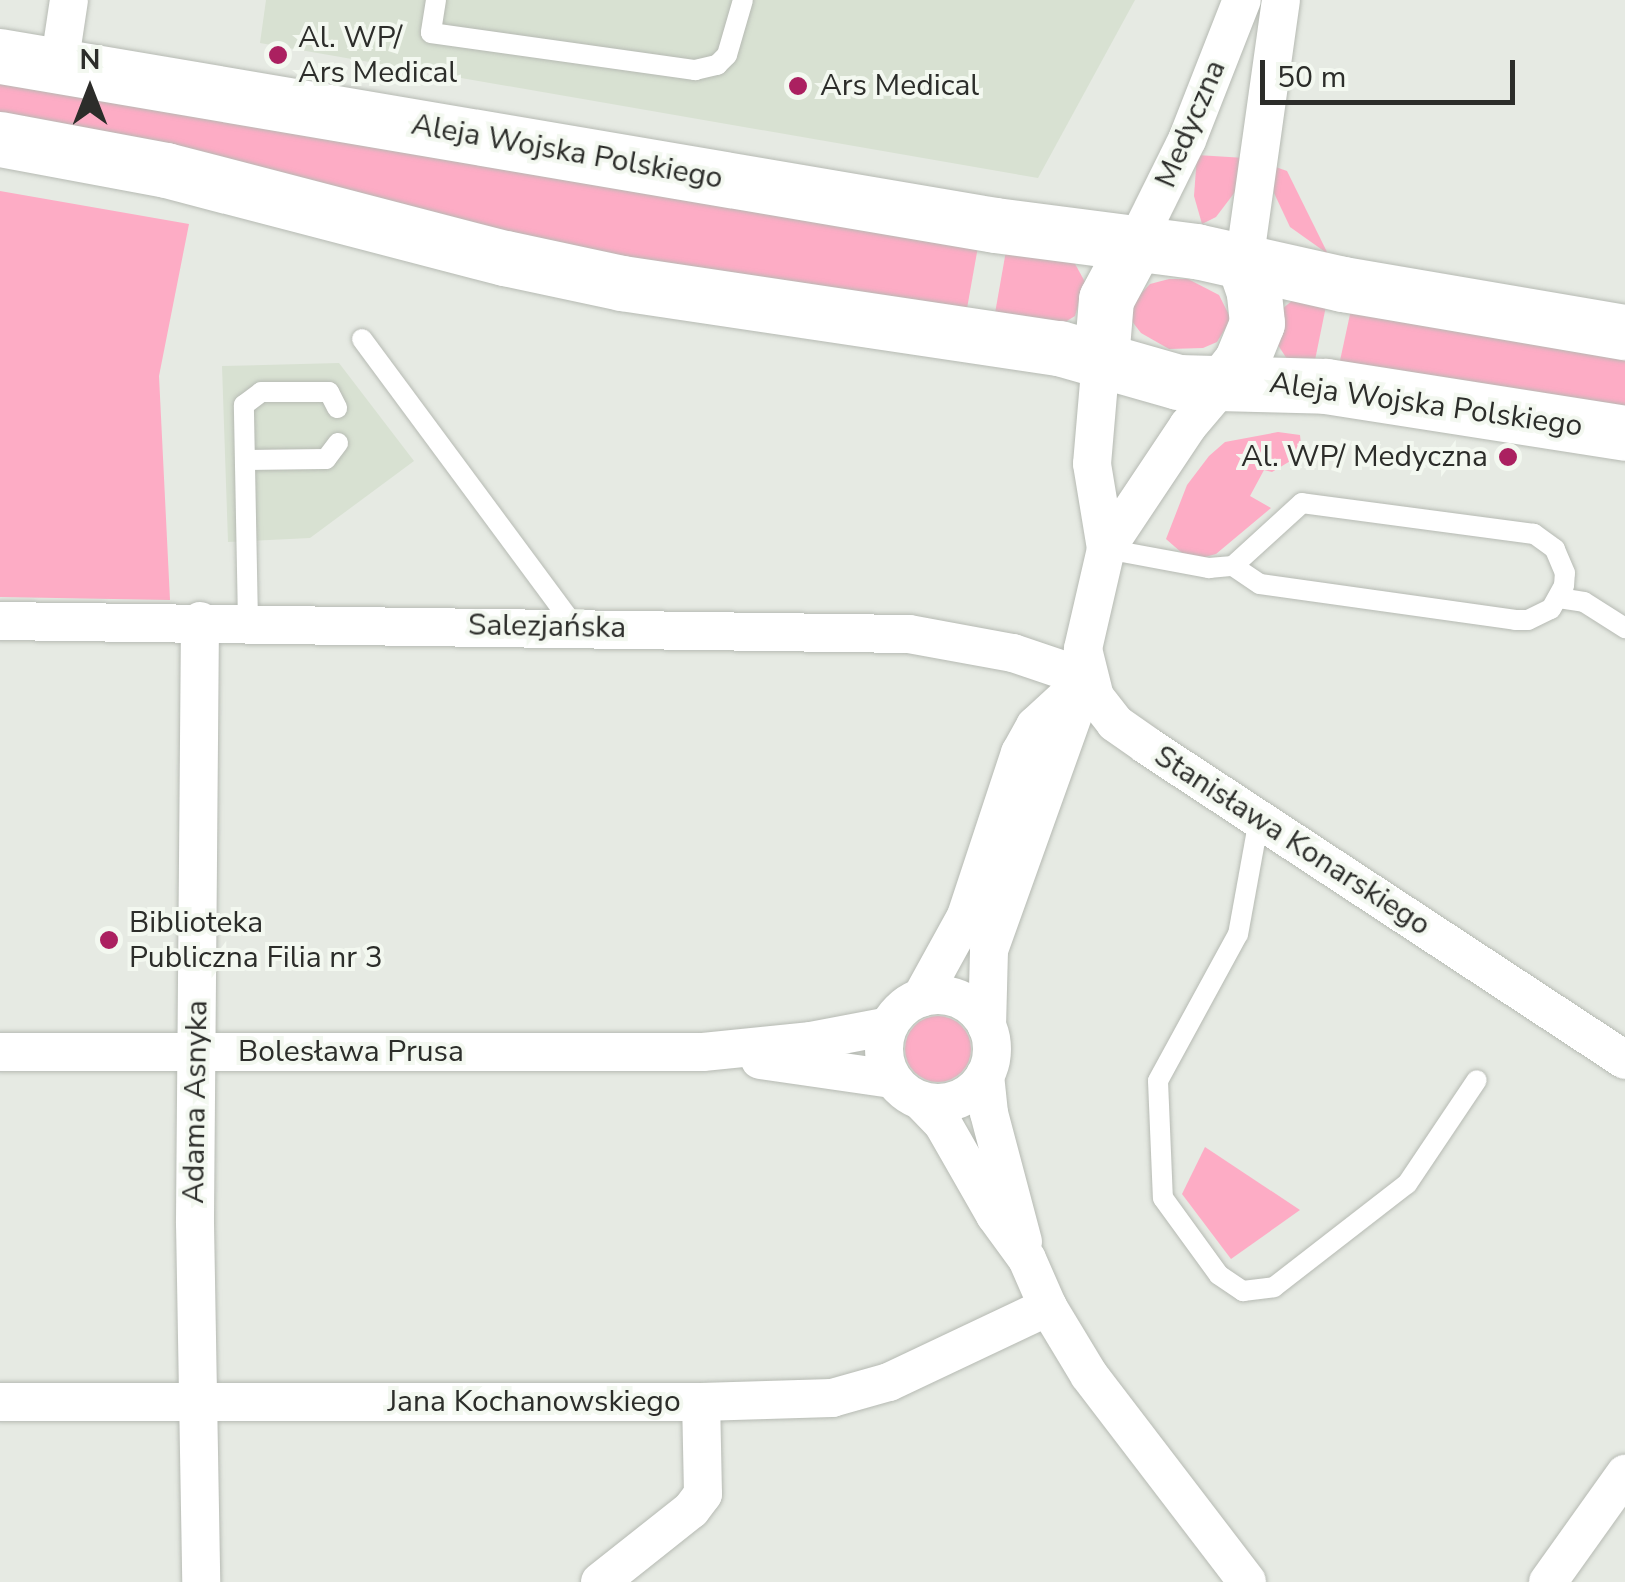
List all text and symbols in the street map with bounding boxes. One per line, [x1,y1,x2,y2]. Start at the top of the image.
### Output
place label: Al. WP/ Ars Medical [298,20,457,90]
north arrow [40,40,140,140]
scale bar [1265,40,1520,102]
text: N [80,41,100,79]
marker: Al. WP/ Ars Medical [267,44,289,66]
street label: Medyczna [1148,55,1234,193]
text: 50 m [1277,57,1346,98]
place label: Ars Medical [820,68,979,104]
marker: Ars Medical [785,73,811,99]
street label: Aleja Wojska Polskiego [409,107,725,197]
street label: Aleja Wojska Polskiego [1267,365,1585,445]
place label: Al. WP/ Medyczna [1241,439,1488,475]
marker: Al. WP/ Medyczna [1497,446,1519,468]
street label: Salezjańska [468,608,626,646]
street label: Stanisława Konarskiego [1147,738,1437,944]
place label: Biblioteka Publiczna Filia nr 3 [129,905,383,976]
marker: Biblioteka Publiczna Filia nr 3 [98,929,120,951]
street label: Adama Asnyka [176,1000,216,1204]
street label: Bolesława Prusa [238,1034,464,1070]
street label: Jana Kochanowskiego [387,1384,681,1420]

